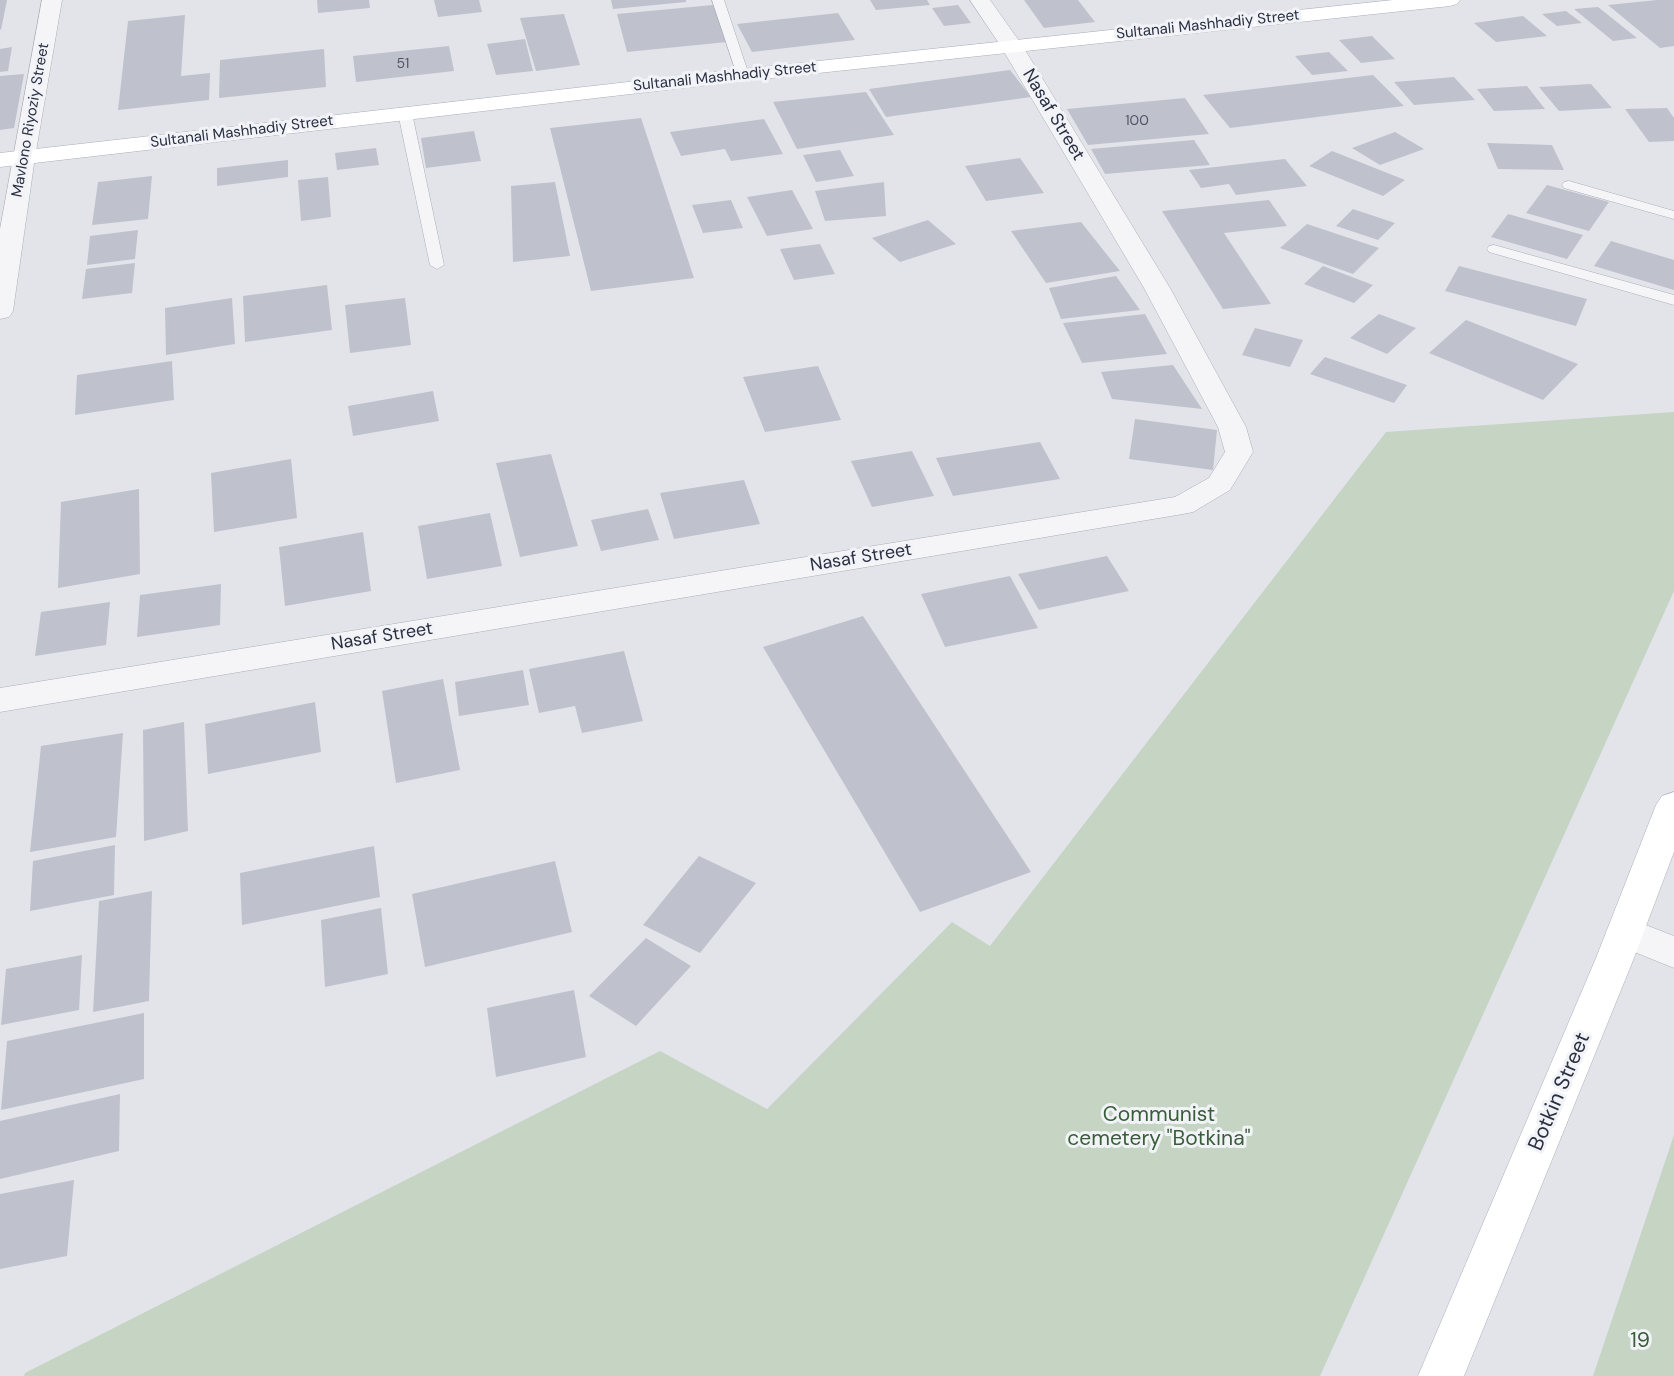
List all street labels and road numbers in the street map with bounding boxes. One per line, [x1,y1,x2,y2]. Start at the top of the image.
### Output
street label: Sultаnali Mashhadiy Street [1116,6,1300,44]
street label: Mavlono Riyoziy Street [9,41,53,199]
street label: Sultаnali Mashhadiy Street [633,58,817,96]
street label: Nasaf Street [1017,65,1089,165]
street label: Sultаnali Mashhadiy Street [150,112,334,152]
street label: Nasaf Street [808,539,914,577]
street label: Nasaf Street [329,618,435,656]
street label: Botkin Street [1524,1029,1596,1155]

